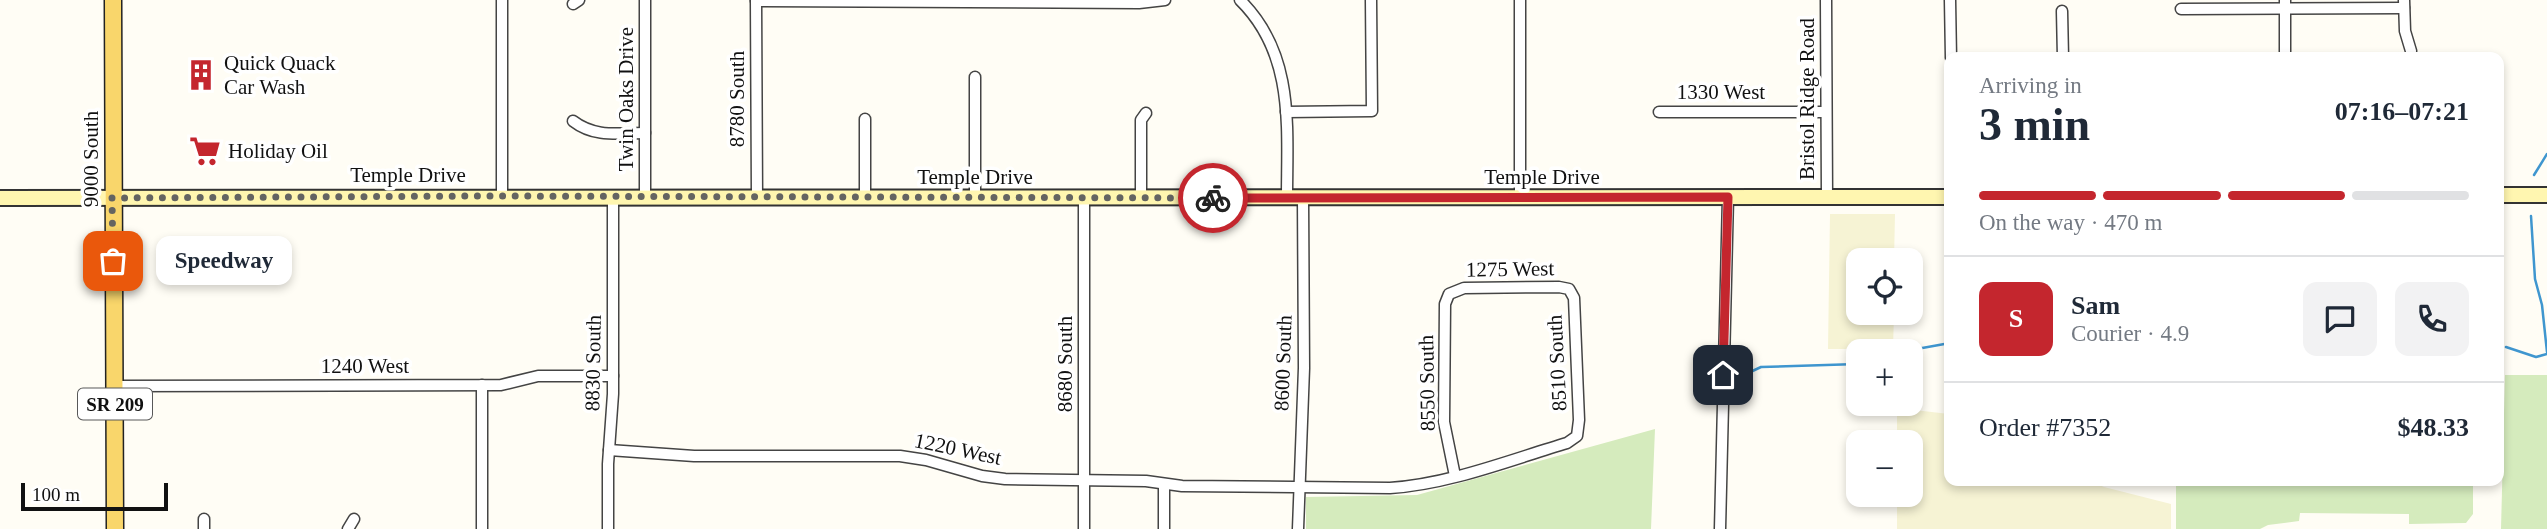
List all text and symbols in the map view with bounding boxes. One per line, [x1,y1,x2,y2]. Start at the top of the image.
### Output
street label: Bristol Ridge Road [1795,17,1819,180]
street label: Twin Oaks Drive [614,27,638,171]
street label: 8780 South [725,50,749,147]
place label: Quick Quack Car Wash [224,51,336,99]
building icon: Quick Quack Car Wash [184,58,218,92]
text: Arriving in [1979,73,2082,98]
street label: 1330 West [1677,80,1765,104]
text: 07:16–07:21 [2335,97,2469,126]
text: 3 min [1979,99,2090,150]
street label: 9000 South [79,110,103,207]
supermarket icon: Holiday Oil [188,134,222,168]
place label: Holiday Oil [228,139,328,163]
street label: Temple Drive [350,163,466,187]
courier [1178,163,1248,233]
street label: Temple Drive [917,165,1033,189]
street label: Temple Drive [1484,165,1600,189]
icon: bike [1194,179,1232,217]
text: On the way · 470 m [1979,210,2162,235]
pin [83,231,143,291]
callout: Speedway [155,236,292,286]
icon: bag [94,242,132,280]
text: Speedway [175,248,273,273]
map controls [1846,248,1923,507]
button: locate [1846,248,1923,325]
street label: 1275 West [1466,256,1555,282]
button: chat [2303,282,2377,356]
button: phone [2395,282,2469,356]
text: Sam [2071,291,2120,320]
text: S [2009,304,2023,333]
street label: 8830 South [580,314,606,411]
street label: 8600 South [1269,314,1297,412]
street label: 8510 South [1542,314,1572,412]
street label: 8680 South [1053,315,1077,412]
text: Courier · 4.9 [2071,321,2189,346]
street label: 8550 South [1414,334,1440,431]
button: + [1846,339,1923,416]
pin [1693,345,1753,405]
street label: 1240 West [321,354,409,378]
icon: home [1704,356,1742,394]
road number: SR 209 [78,388,152,420]
text: Order #7352 [1979,413,2111,442]
text: $48.33 [2398,413,2469,442]
street label: 1220 West [912,428,1004,470]
button: − [1846,430,1923,507]
scale bar [21,480,168,512]
text: 100 m [32,484,80,505]

